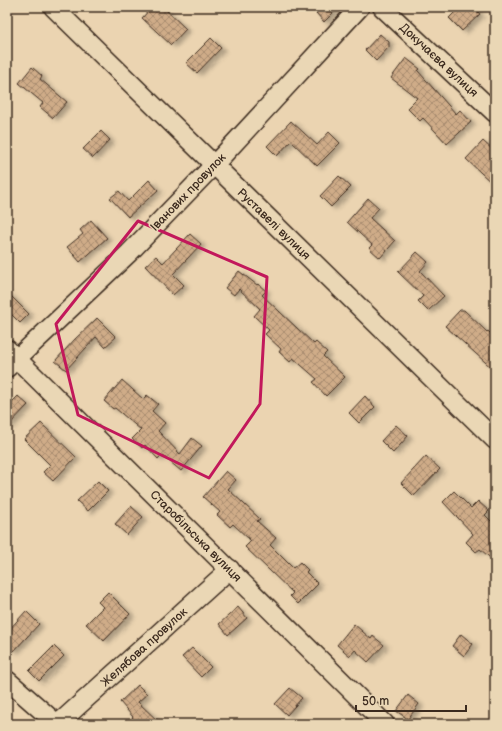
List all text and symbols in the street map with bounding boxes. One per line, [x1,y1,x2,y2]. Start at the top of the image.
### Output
street label: Докучаєва вулиця [396,20,481,101]
street label: Іванових провулок [147,150,230,235]
street label: Руставелі вулиця [234,185,314,263]
street label: Старобільська вулиця [147,487,245,585]
street label: Желябова провулок [98,604,191,690]
scale bar [356,687,466,713]
text: 50 m [362,694,389,709]

